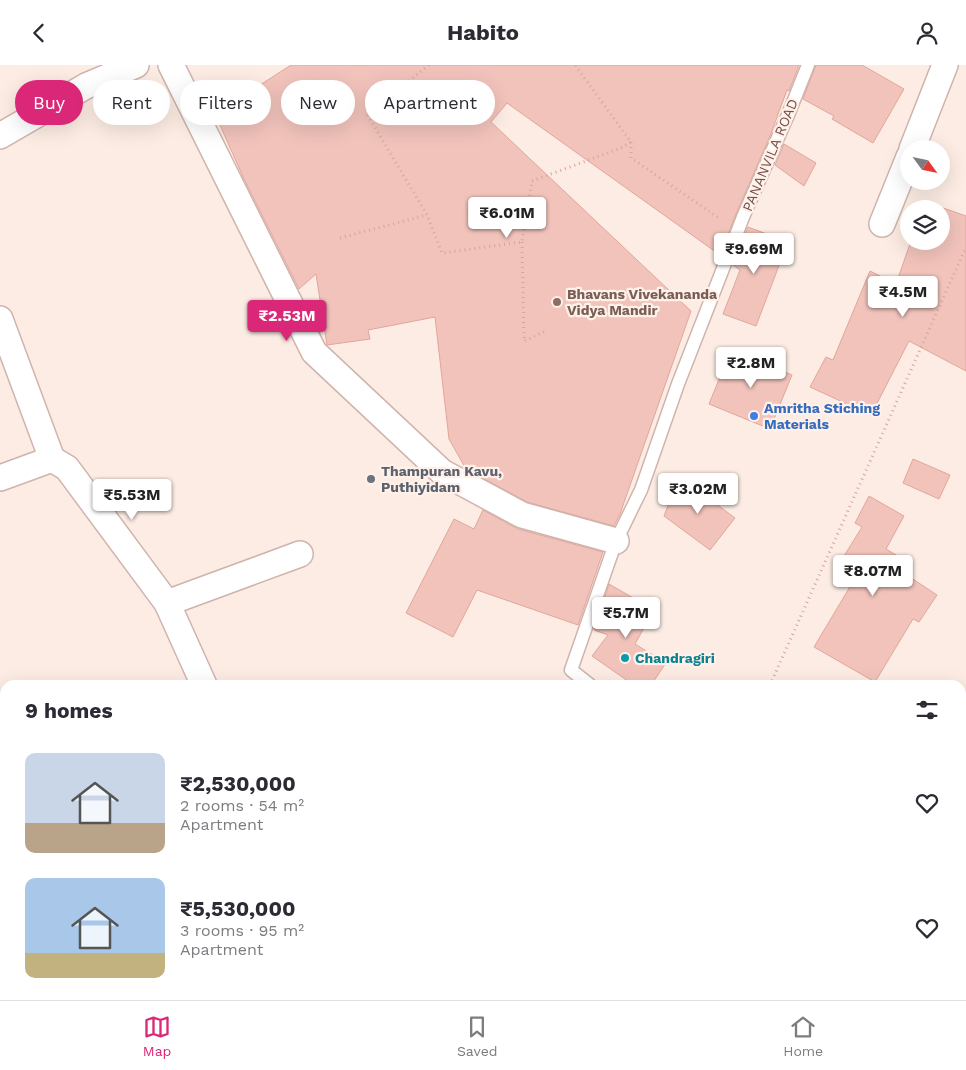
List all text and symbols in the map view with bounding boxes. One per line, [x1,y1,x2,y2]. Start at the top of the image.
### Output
icon: back [25,19,53,47]
icon: person [913,19,941,47]
text: Habito [447,20,519,45]
chip: Buy [15,80,83,125]
chip: Rent [93,80,170,125]
chip: Filters [180,80,271,125]
chip: New [281,80,355,125]
chip: Apartment [365,80,495,125]
street label: PANANVILA ROAD [739,96,801,214]
north arrow [900,140,950,190]
map controls [900,140,950,250]
pin: ₹6.01M [466,197,548,239]
button: layers [900,200,950,250]
text: ₹6.01M [479,203,535,222]
pin: ₹9.69M [713,233,795,275]
text: ₹9.69M [725,239,783,258]
pin: ₹4.5M [868,275,938,318]
text: ₹4.5M [879,282,927,301]
place label: Bhavans Vivekananda Vidya Mandir [567,286,718,318]
marker: Bhavans Vivekananda Vidya Mandir [551,296,563,308]
pin: ₹2.53M [246,299,328,342]
text: ₹2.53M [258,306,316,325]
pin: ₹2.8M [716,347,786,389]
text: ₹2.8M [727,353,775,372]
place label: Amritha Stiching Materials [764,400,880,432]
marker: Amritha Stiching Materials [748,410,760,422]
place label: Thampuran Kavu, Puthiyidam [381,463,502,495]
marker: Thampuran Kavu, Puthiyidam [365,473,377,485]
pin: ₹3.02M [657,473,739,515]
pin: ₹5.53M [91,479,173,521]
text: ₹3.02M [669,479,727,498]
text: ₹5.53M [104,485,160,504]
pin: ₹8.07M [832,555,914,597]
text: ₹8.07M [844,561,902,580]
pin: ₹5.7M [591,597,661,639]
text: ₹5.7M [603,603,649,622]
place label: Chandragiri [635,650,715,666]
marker: Chandragiri [619,652,631,664]
icon: filters [913,696,941,724]
text: 9 homes [25,698,113,723]
text: ₹2,530,000 [180,771,296,796]
icon: home [65,773,125,833]
icon: heart [913,789,941,817]
text: 2 rooms · 54 m² [180,796,304,815]
text: Apartment [180,815,263,834]
text: ₹5,530,000 [180,896,295,921]
icon: home [65,898,125,958]
icon: heart [913,914,941,942]
text: 3 rooms · 95 m² [180,921,304,940]
text: Apartment [180,940,263,959]
tab: Map [143,1013,171,1059]
tab: Saved [457,1013,498,1059]
tab: Home [783,1013,823,1059]

